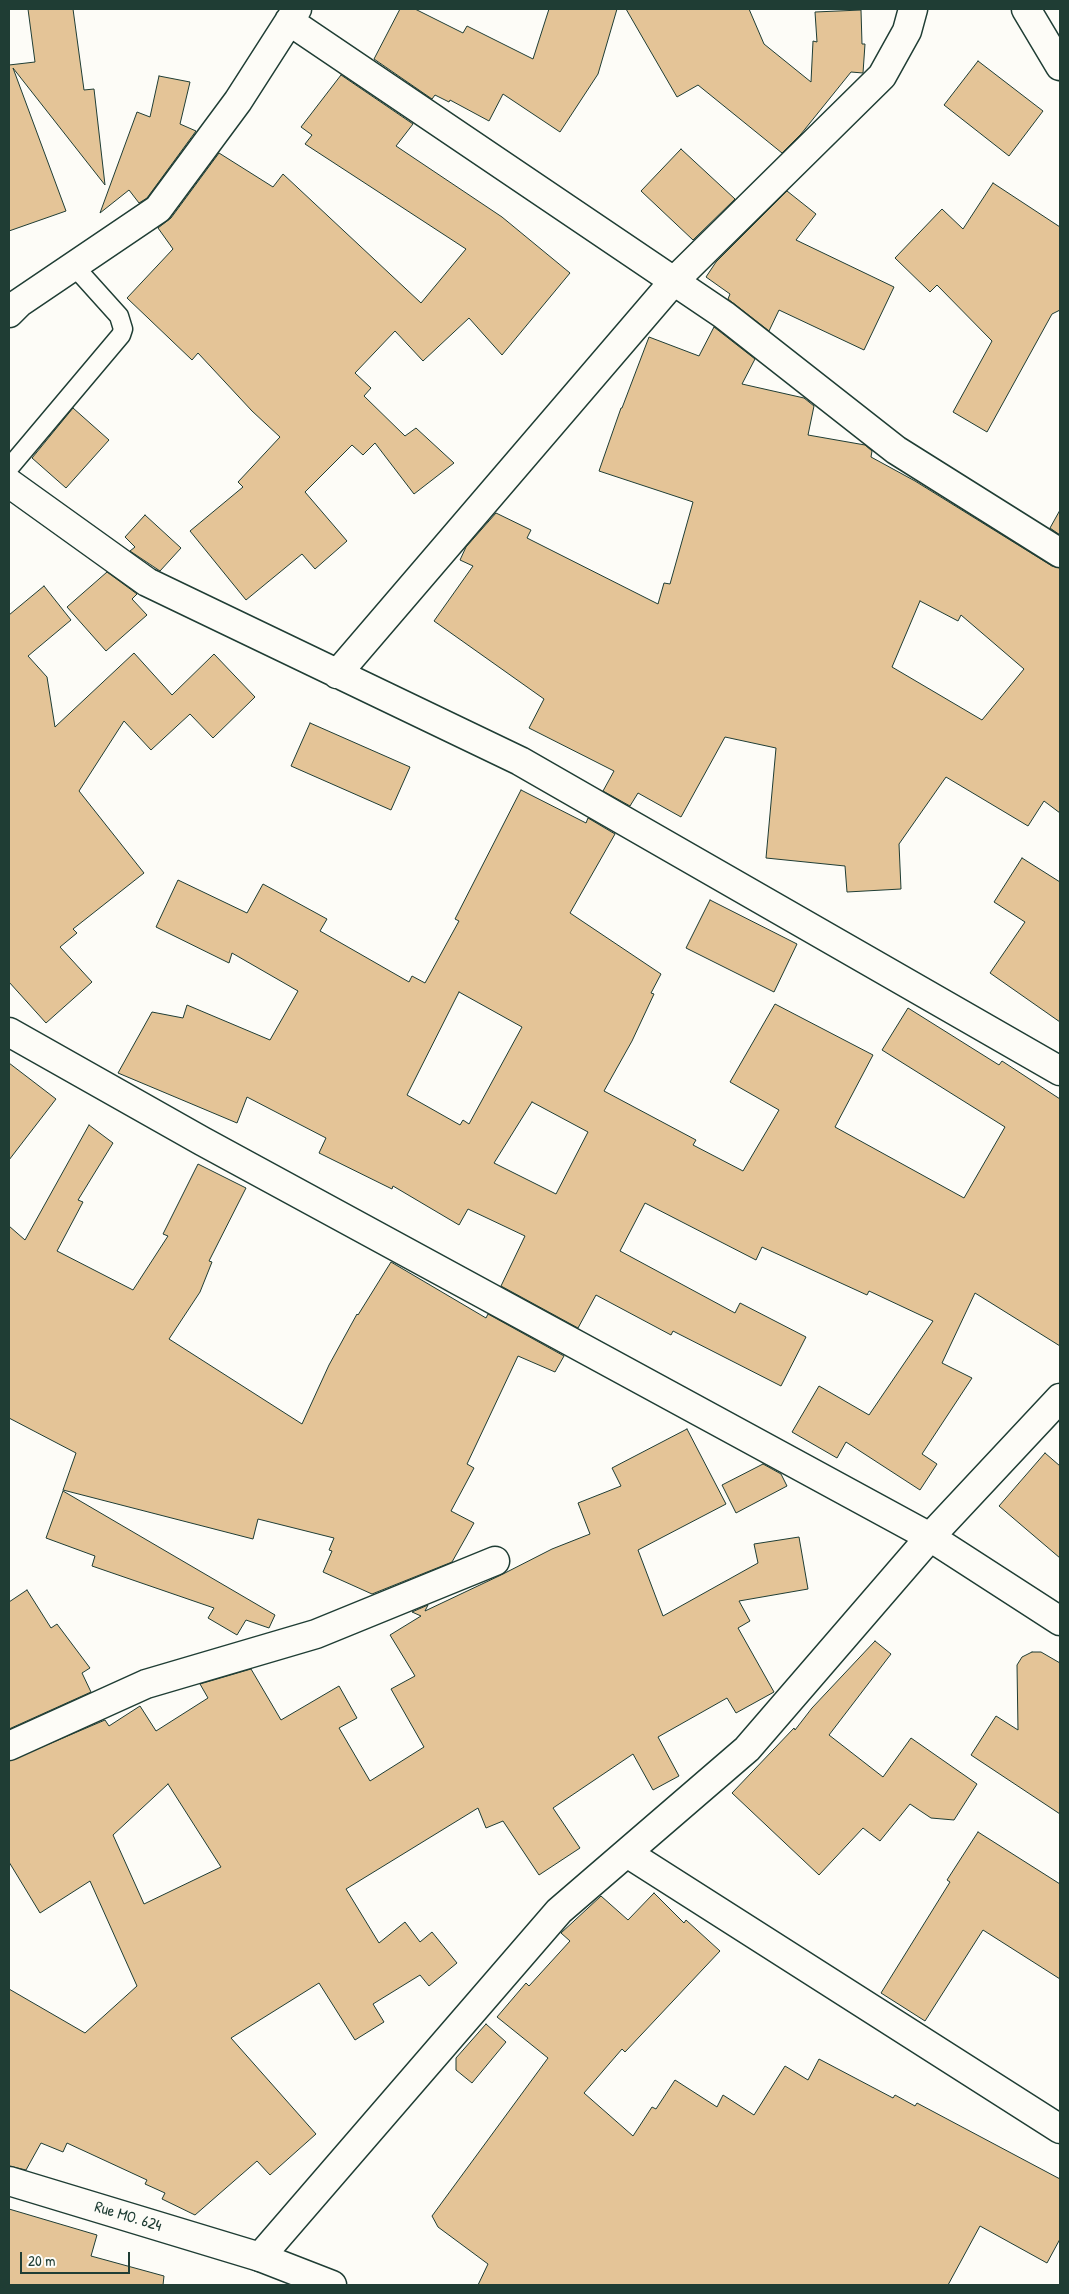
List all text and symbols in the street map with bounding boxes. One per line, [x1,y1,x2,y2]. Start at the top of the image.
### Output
street label: Rue MO. 624 [92,2198,164,2236]
scale bar [22,2242,132,2274]
text: 20 m [28,2250,55,2271]

